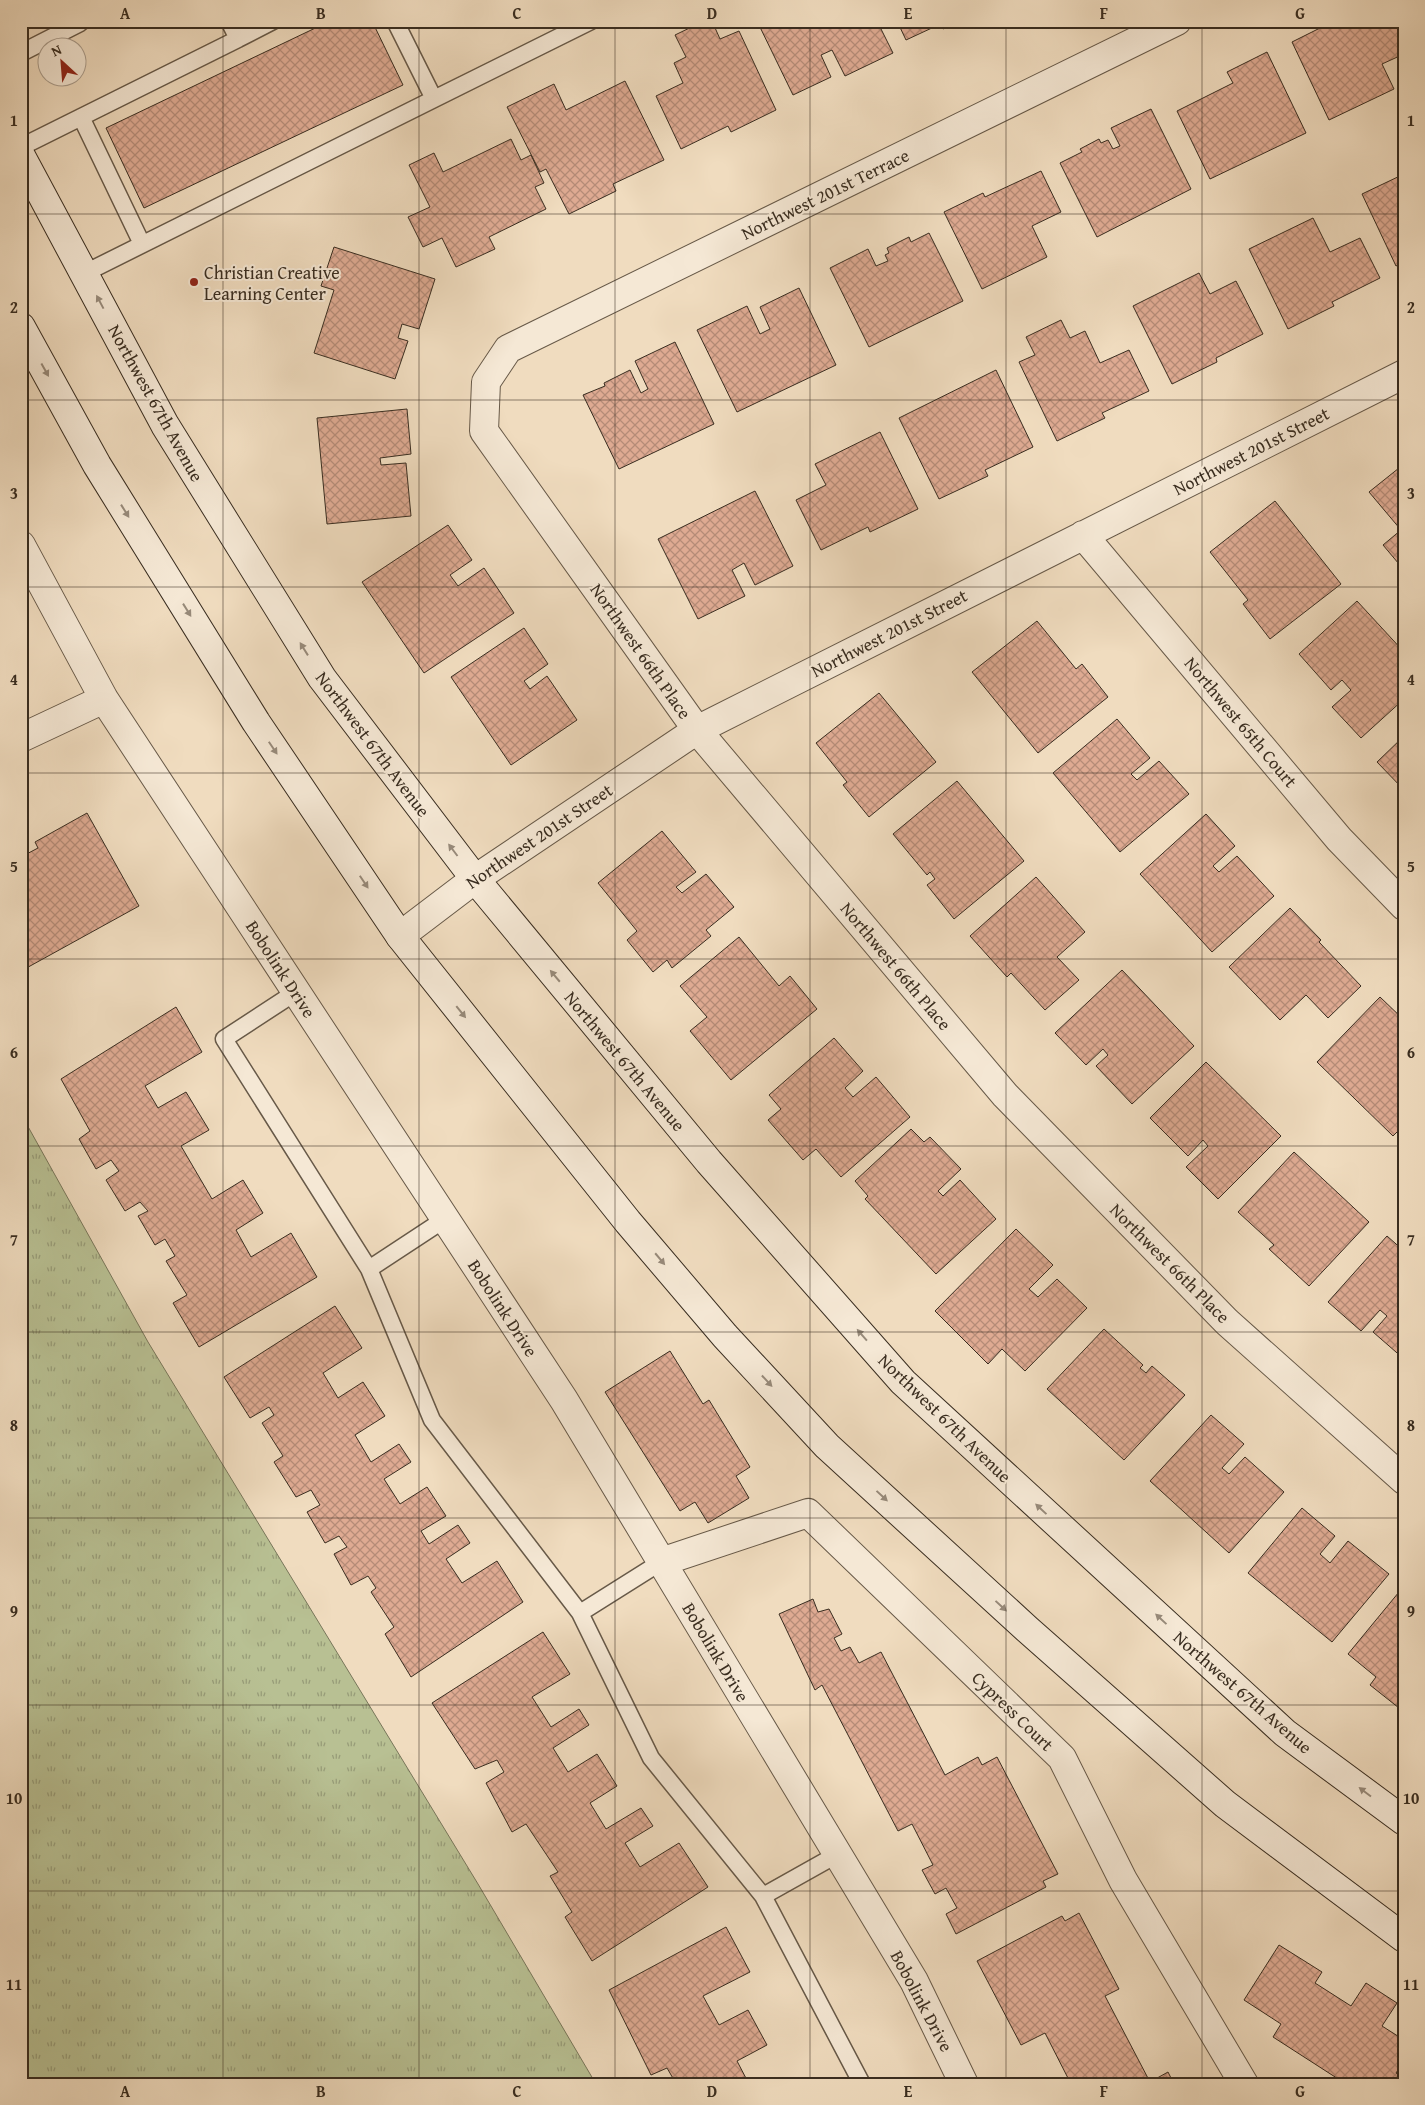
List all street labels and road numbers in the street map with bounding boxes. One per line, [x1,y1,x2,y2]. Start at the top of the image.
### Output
street label: Northwest 201st Terrace [736,142,914,246]
street label: Northwest 67th Avenue [101,319,211,487]
street label: Northwest 201st Street [1168,400,1334,502]
street label: Northwest 66th Place [584,577,698,725]
street label: Northwest 201st Street [806,582,972,684]
street label: Northwest 65th Court [1178,651,1304,794]
street label: Northwest 67th Avenue [309,666,437,822]
street label: Northwest 201st Street [460,776,618,895]
street label: Northwest 66th Place [834,896,958,1036]
street label: Bobolink Drive [239,915,323,1023]
street label: Northwest 67th Avenue [558,985,692,1137]
street label: Northwest 66th Place [1104,1197,1236,1329]
street label: Bobolink Drive [461,1254,545,1362]
street label: Northwest 67th Avenue [872,1347,1018,1489]
street label: Bobolink Drive [676,1597,756,1707]
street label: Northwest 67th Avenue [1168,1624,1318,1760]
street label: Cypress Court [966,1665,1061,1758]
street label: Bobolink Drive [884,1945,960,2057]

